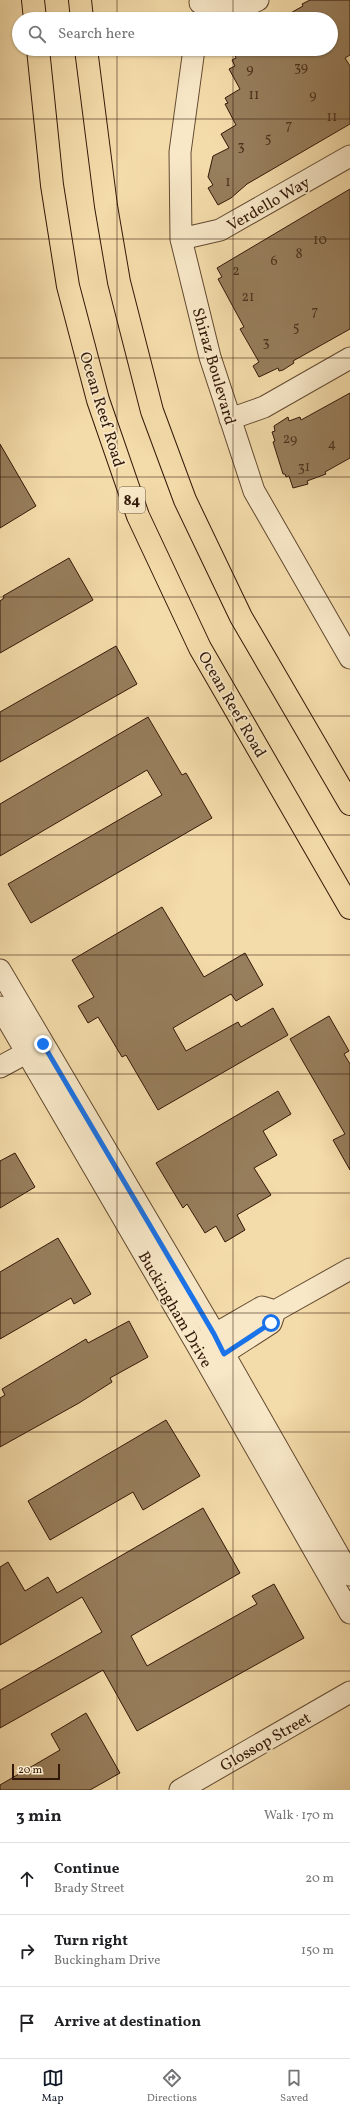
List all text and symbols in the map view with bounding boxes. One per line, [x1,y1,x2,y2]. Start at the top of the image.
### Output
search box [12,12,338,56]
icon: search [26,23,48,45]
text: Search here [58,24,135,45]
house number: 39 [294,58,308,77]
house number: 9 [246,60,254,79]
house number: 11 [249,86,259,105]
house number: 9 [309,86,317,105]
house number: 11 [327,108,337,127]
house number: 7 [286,116,293,135]
house number: 5 [265,129,271,148]
house number: 3 [237,137,245,156]
street label: Verdello Way [224,172,315,237]
house number: 1 [225,173,231,192]
house number: 10 [313,231,327,250]
house number: 8 [295,245,303,264]
house number: 6 [270,252,278,271]
house number: 2 [232,262,240,281]
house number: 21 [242,288,254,307]
house number: 7 [312,302,319,321]
street label: Shiraz Boulevard [186,305,240,428]
house number: 5 [293,318,299,337]
house number: 3 [262,333,270,352]
street label: Ocean Reef Road [73,349,129,470]
house number: 29 [283,430,297,449]
house number: 4 [328,435,336,454]
house number: 31 [298,458,310,477]
road number: 84 [119,487,145,513]
street label: Ocean Reef Road [192,648,271,762]
route end [34,1035,52,1053]
street label: Buckingham Drive [132,1248,217,1372]
route start [262,1314,280,1332]
street label: Glossop Street [217,1708,316,1778]
scale bar [12,1762,60,1781]
text: 20 m [18,1763,42,1778]
text: 3 min [16,1805,62,1828]
text: Walk · 170 m [264,1807,334,1825]
text: Continue [54,1859,119,1880]
icon: ahead [16,1868,38,1890]
text: 20 m [305,1870,334,1888]
text: Brady Street [54,1880,125,1898]
text: Turn right [54,1931,128,1952]
icon: right [16,1940,38,1962]
text: 150 m [301,1942,334,1960]
text: Buckingham Drive [54,1952,160,1970]
icon: arrive [16,2012,38,2034]
text: Arrive at destination [54,2012,201,2033]
tab: Map [42,2067,64,2106]
tab: Directions [147,2067,197,2106]
tab: Saved [280,2067,308,2106]

